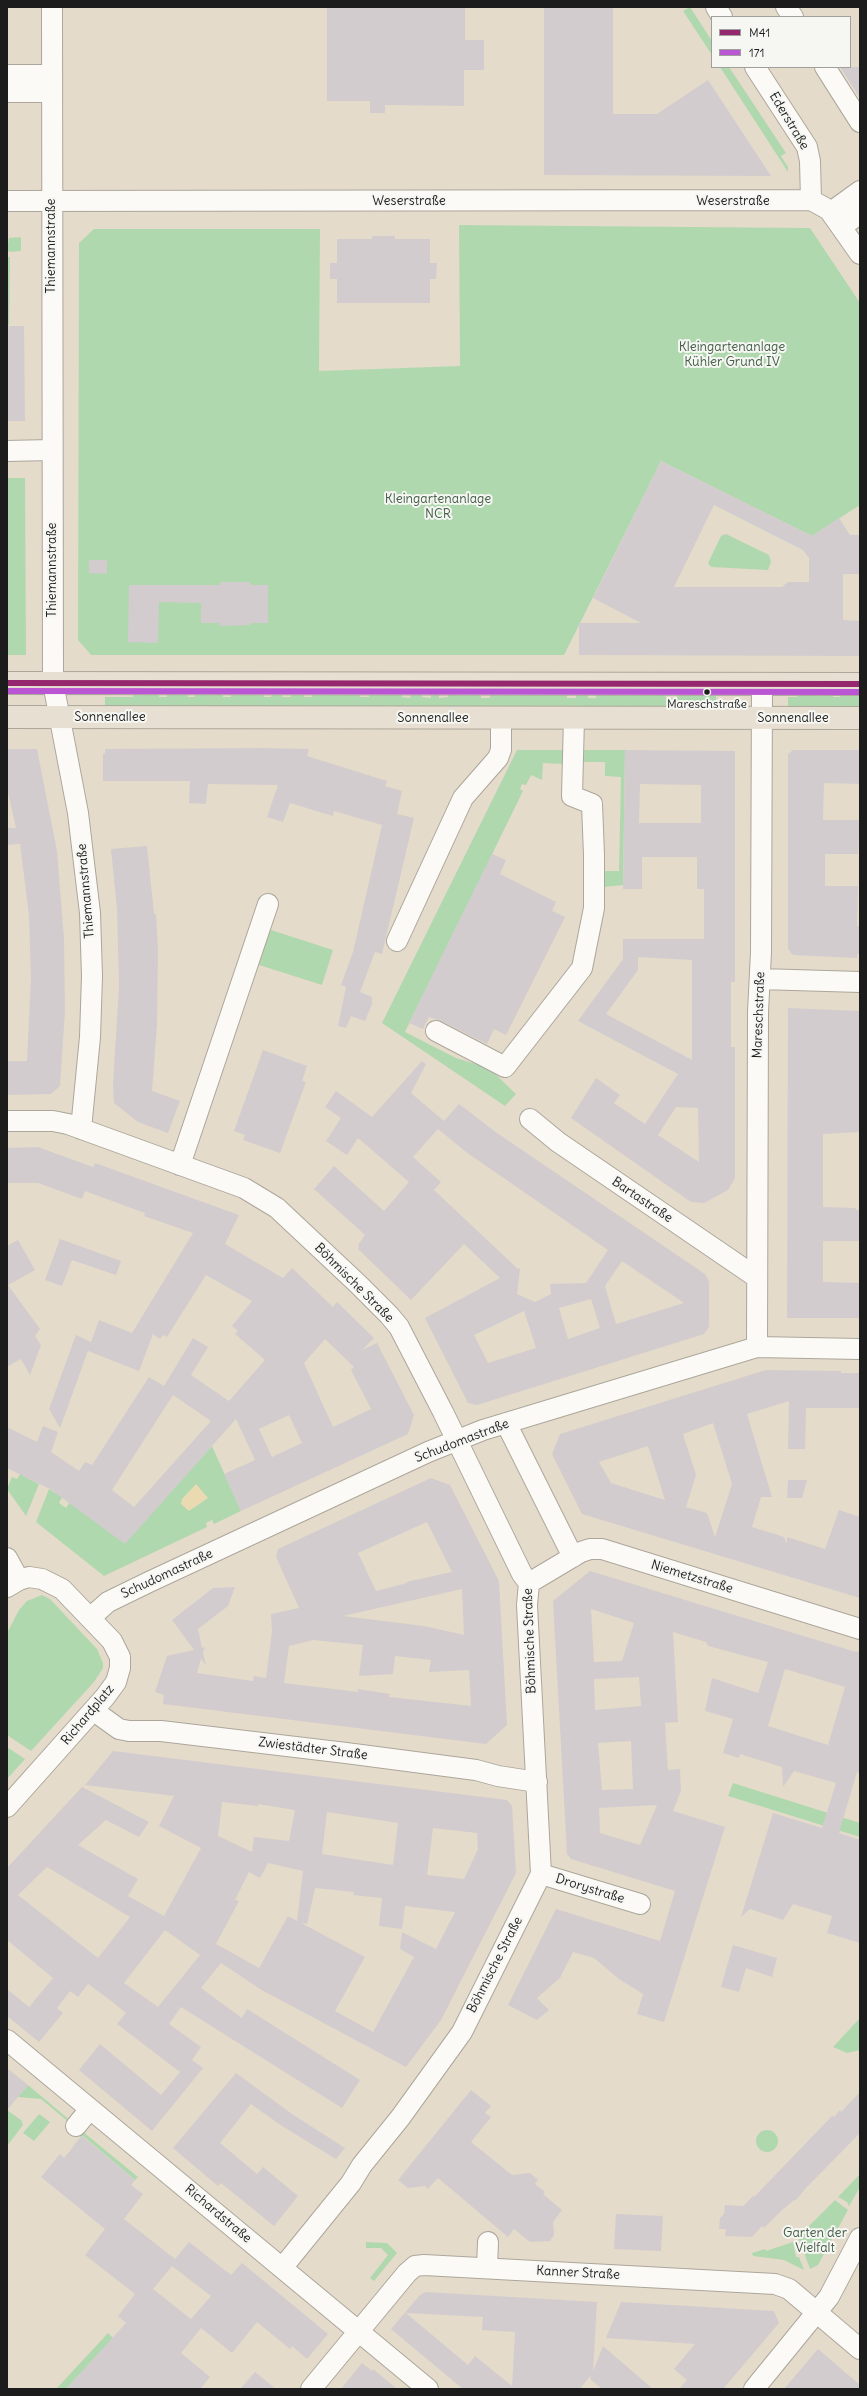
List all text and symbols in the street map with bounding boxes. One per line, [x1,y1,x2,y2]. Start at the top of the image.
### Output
legend [711,16,851,68]
text: M41 [749,25,770,40]
text: 171 [749,45,764,60]
street label: Ederstraße [766,89,812,153]
street label: Weserstraße [372,193,446,209]
street label: Weserstraße [696,193,770,209]
street label: Thiemannstraße [43,198,59,294]
park label: Kleingartenanlage Kühler Grund IV [679,339,785,370]
park label: Kleingartenanlage NCR [385,491,491,522]
street label: Thiemannstraße [44,522,60,618]
marker: Mareschstraße [702,687,712,697]
place label: Mareschstraße [667,698,747,712]
street label: Sonnenallee [74,709,146,725]
street label: Sonnenallee [397,710,469,726]
street label: Sonnenallee [757,710,829,726]
street label: Thiemannstraße [74,843,98,939]
street label: Mareschstraße [750,971,768,1059]
street label: Bartastraße [609,1174,675,1226]
street label: Böhmische Straße [311,1240,397,1326]
street label: Schudomastraße [413,1416,511,1466]
street label: Schudomastraße [119,1546,215,1602]
street label: Niemetzstraße [649,1557,735,1597]
street label: Böhmische Straße [520,1588,540,1694]
street label: Richardplatz [58,1682,118,1748]
street label: Zwiestädter Straße [257,1735,369,1763]
street label: Drorystraße [554,1871,626,1907]
street label: Böhmische Straße [464,1914,526,2016]
street label: Richardstraße [181,2182,255,2246]
park label: Garten der Vielfalt [783,2225,847,2256]
street label: Kanner Straße [536,2263,620,2283]

